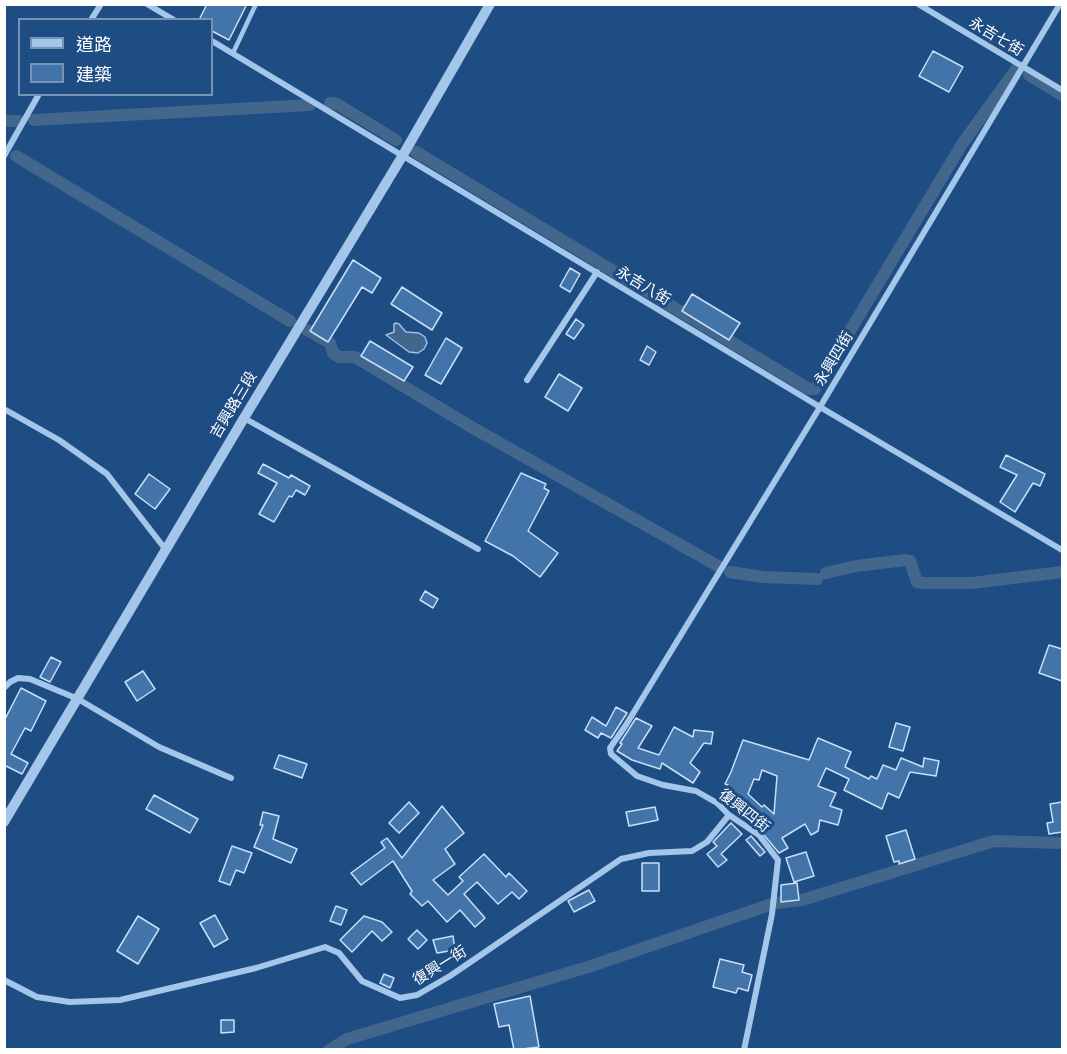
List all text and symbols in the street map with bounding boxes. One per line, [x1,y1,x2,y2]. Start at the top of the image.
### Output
street label: 永吉七街 [966,14,1026,60]
legend [18,18,213,96]
text: 道路 [76,33,112,56]
text: 建築 [76,63,112,86]
street label: 永吉八街 [613,263,673,309]
street label: 永興四街 [811,329,857,389]
street label: 吉興路三段 [207,368,261,442]
street label: 復興四街 [715,785,773,837]
street label: 復興一街 [410,942,470,990]

